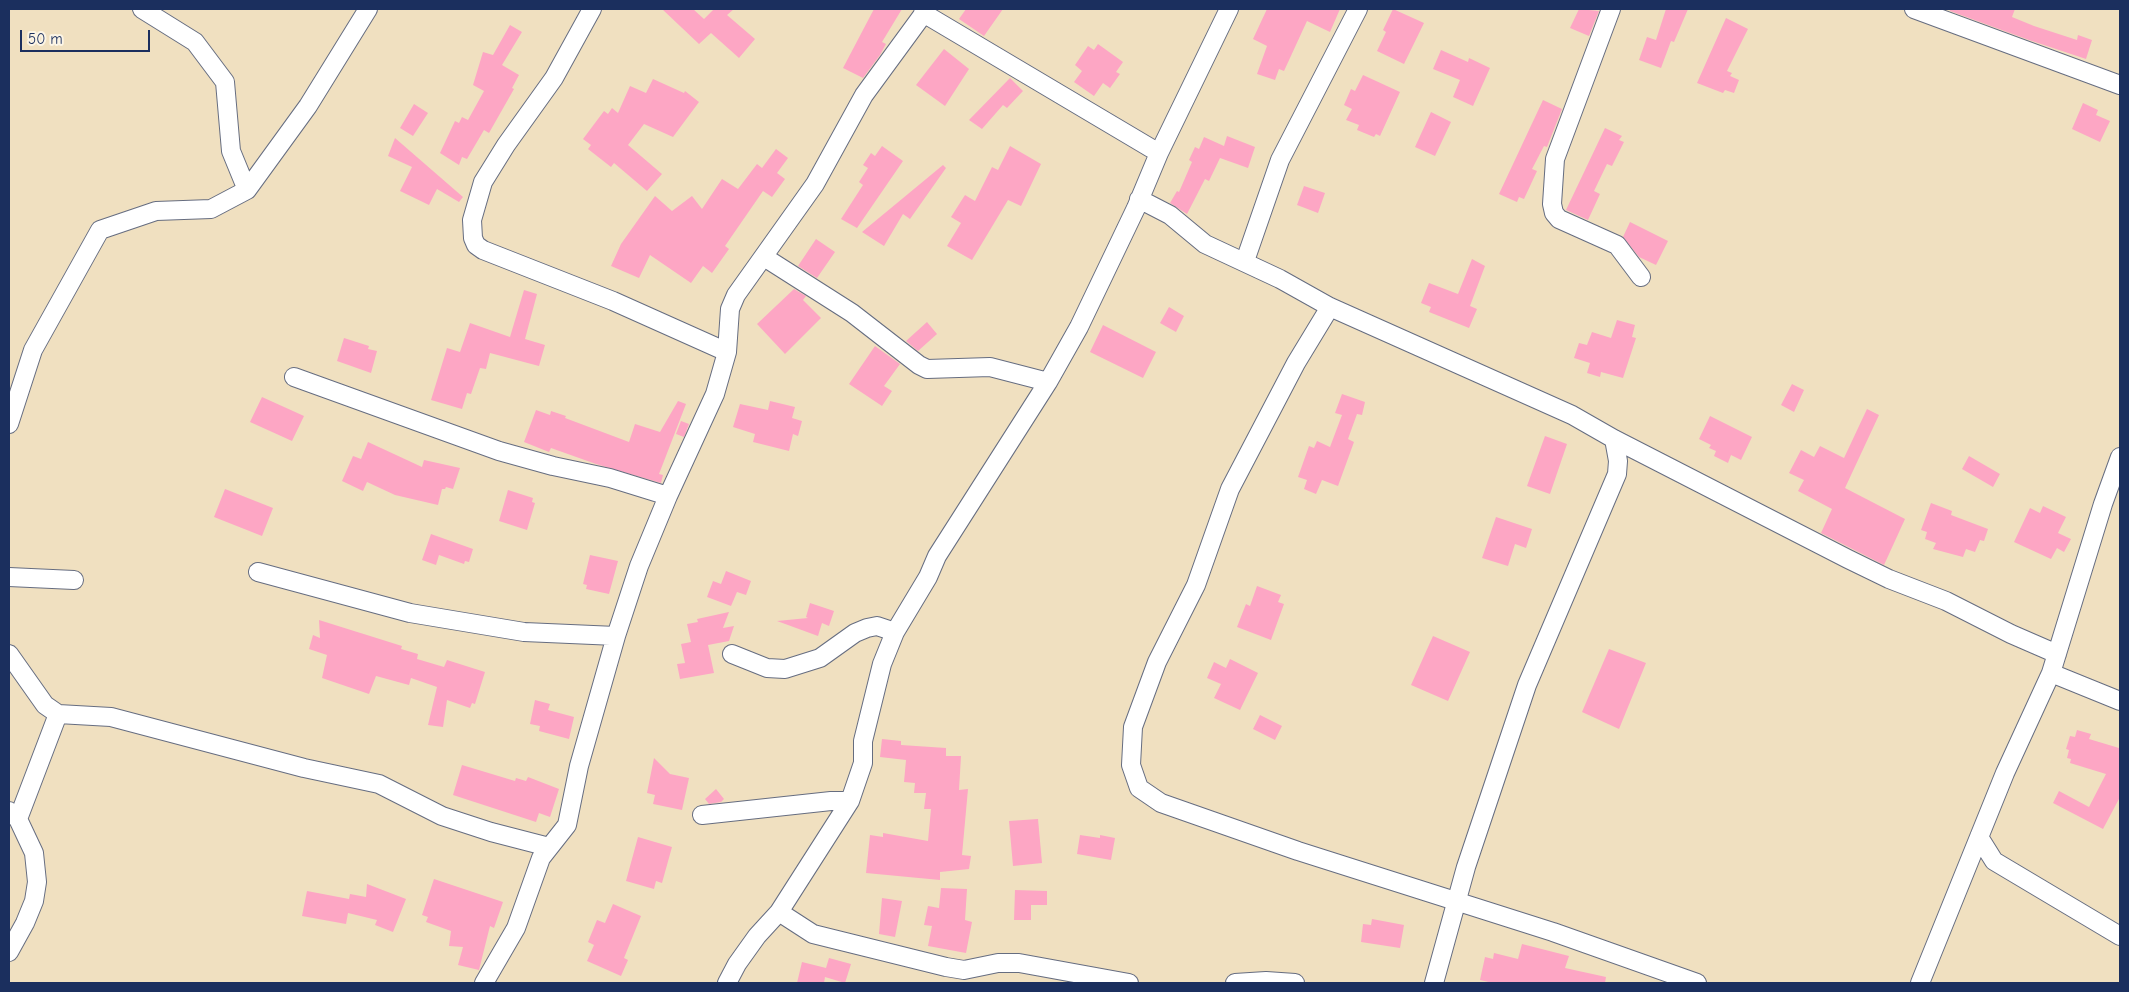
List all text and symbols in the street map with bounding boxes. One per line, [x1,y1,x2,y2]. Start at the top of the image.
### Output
scale bar [22,20,152,52]
text: 50 m [28,30,63,48]

